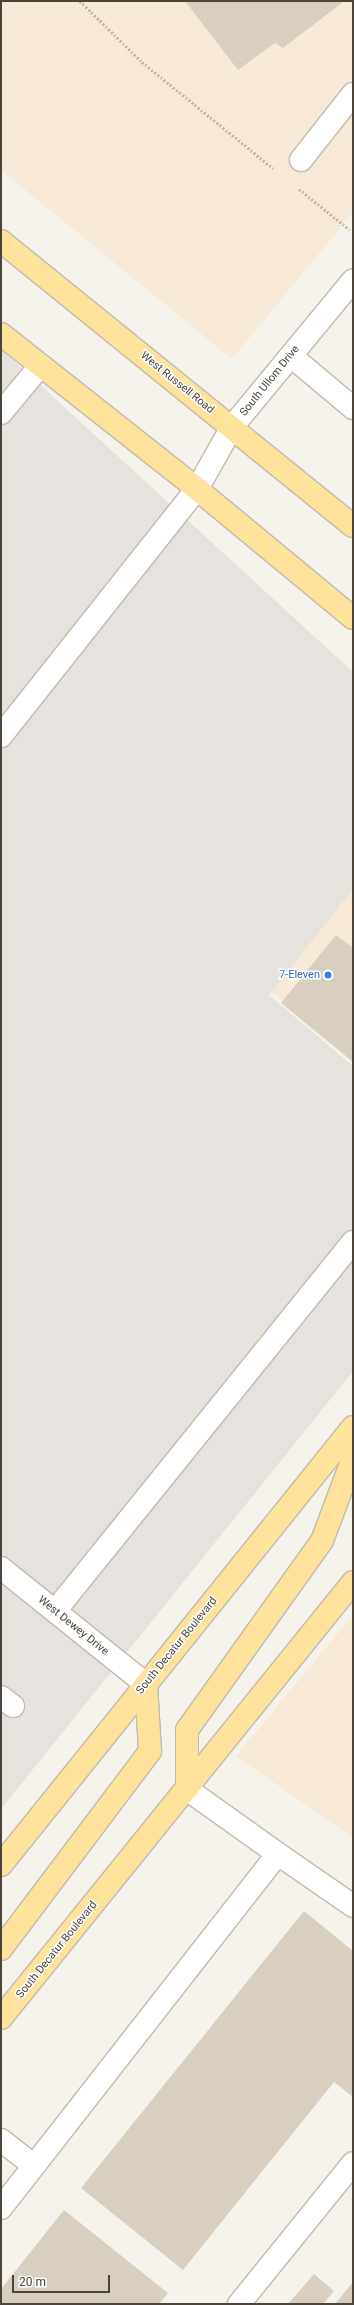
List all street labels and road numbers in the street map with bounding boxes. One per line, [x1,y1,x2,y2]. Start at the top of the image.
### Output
street label: South Ullom Drive [237,343,303,419]
street label: West Russell Road [138,349,216,417]
street label: West Dewey Drive [35,1593,111,1659]
street label: South Decatur Boulevard [134,1595,220,1697]
street label: South Decatur Boulevard [14,1899,100,2001]

